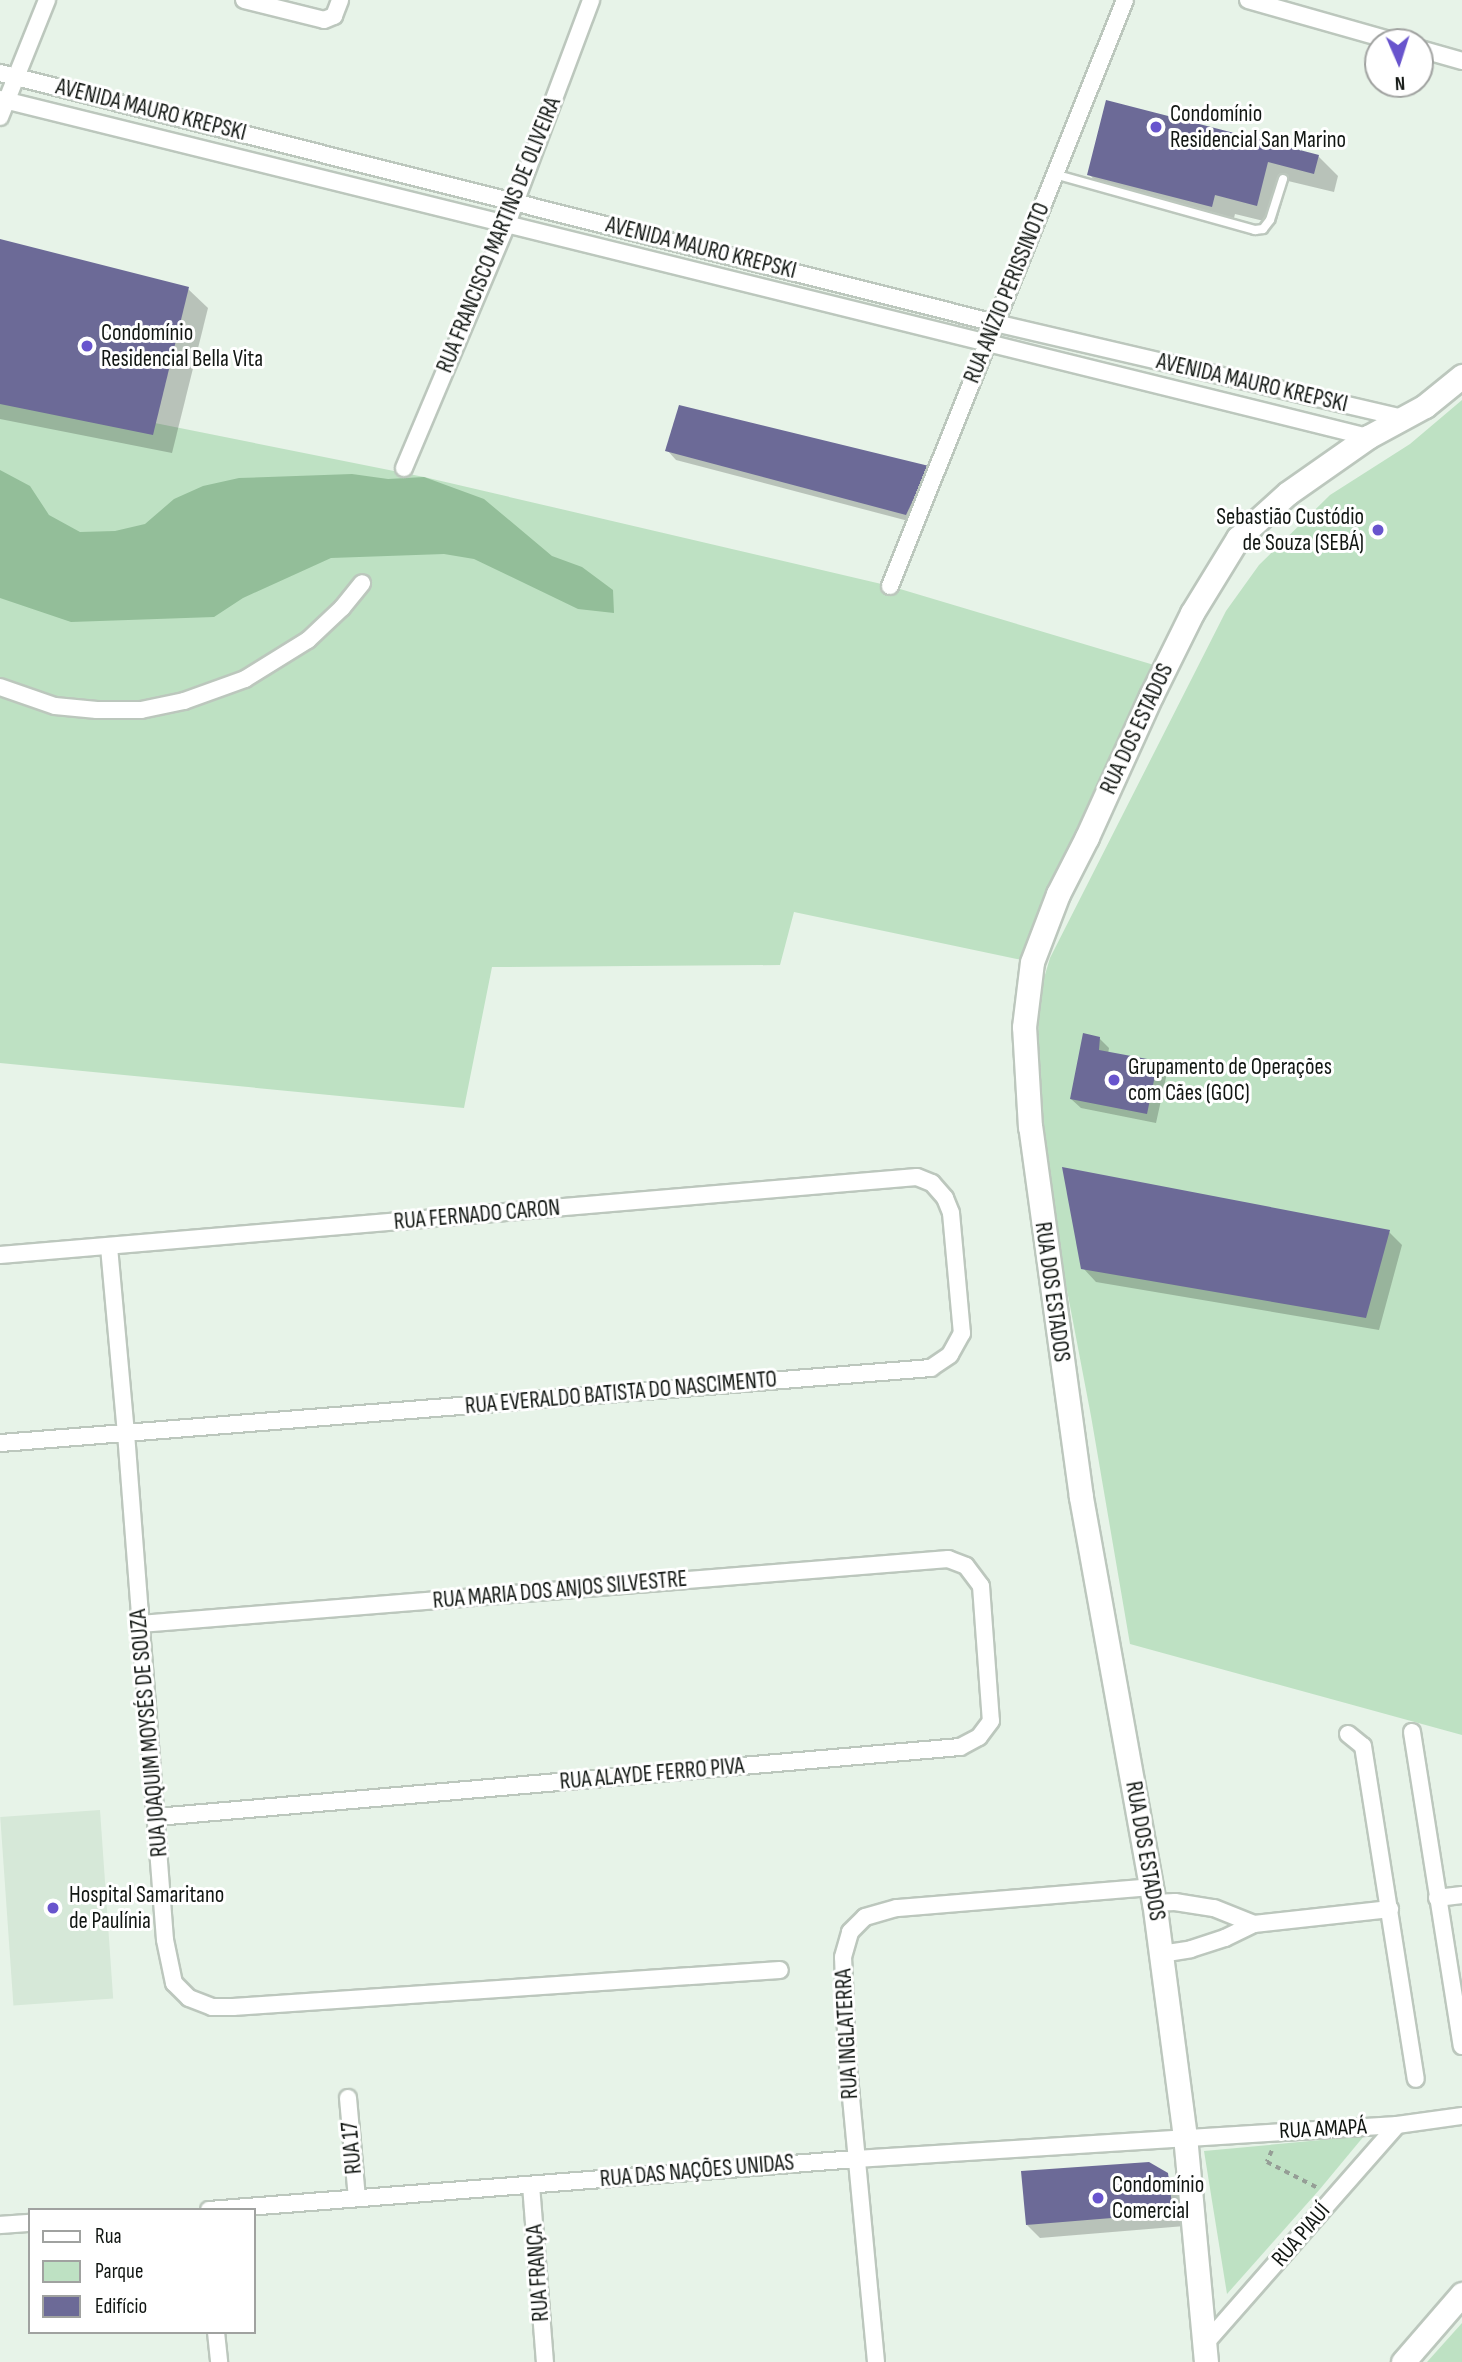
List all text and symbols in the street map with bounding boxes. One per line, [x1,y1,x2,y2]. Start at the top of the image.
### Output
north arrow [1364,28,1434,98]
text: N [1394,71,1406,94]
street label: AVENIDA MAURO KREPSKI [53,73,249,147]
street label: RUA FRANCISCO MARTINS DE OLIVEIRA [431,93,567,377]
place label: Condomínio Residencial San Marino [1170,100,1346,154]
marker: Condomínio Residencial San Marino [1148,119,1164,135]
street label: RUA ANÍZIO PERISSINOTO [958,199,1056,387]
street label: AVENIDA MAURO KREPSKI [603,211,799,285]
place label: Condomínio Residencial Bella Vita [101,319,263,373]
marker: Condomínio Residencial Bella Vita [79,338,95,354]
street label: AVENIDA MAURO KREPSKI [1154,348,1350,418]
place label: Sebastião Custódio de Souza (SEBÁ) [1216,503,1364,557]
marker: Sebastião Custódio de Souza (SEBÁ) [1370,522,1386,538]
street label: RUA DOS ESTADOS [1095,659,1179,799]
place label: Grupamento de Operações com Cães (GOC) [1128,1053,1332,1107]
marker: Grupamento de Operações com Cães (GOC) [1106,1072,1122,1088]
street label: RUA FERNADO CARON [393,1194,561,1236]
street label: RUA DOS ESTADOS [1029,1220,1075,1364]
street label: RUA EVERALDO BATISTA DO NASCIMENTO [464,1366,778,1420]
street label: RUA MARIA DOS ANJOS SILVESTRE [432,1565,688,1615]
street label: RUA JOAQUIM MOYSÉS DE SOUZA [124,1608,174,1858]
street label: RUA ALAYDE FERRO PIVA [559,1752,745,1796]
street label: RUA DOS ESTADOS [1119,1779,1171,1923]
place label: Hospital Samaritano de Paulínia [69,1881,224,1935]
marker: Hospital Samaritano de Paulínia [43,1898,63,1918]
street label: RUA INGLATERRA [830,1968,864,2100]
street label: RUA AMAPÁ [1279,2113,1367,2145]
street label: RUA 17 [336,2121,368,2175]
street label: RUA DAS NAÇÕES UNIDAS [599,2149,795,2193]
place label: Condomínio Comercial [1112,2171,1204,2225]
marker: Condomínio Comercial [1090,2190,1106,2206]
street label: RUA PIAUÍ [1266,2198,1336,2272]
legend [28,2208,256,2334]
street label: RUA FRANÇA [521,2223,555,2323]
text: Rua [95,2224,122,2249]
text: Parque [95,2259,143,2284]
text: Edifício [95,2294,147,2319]

